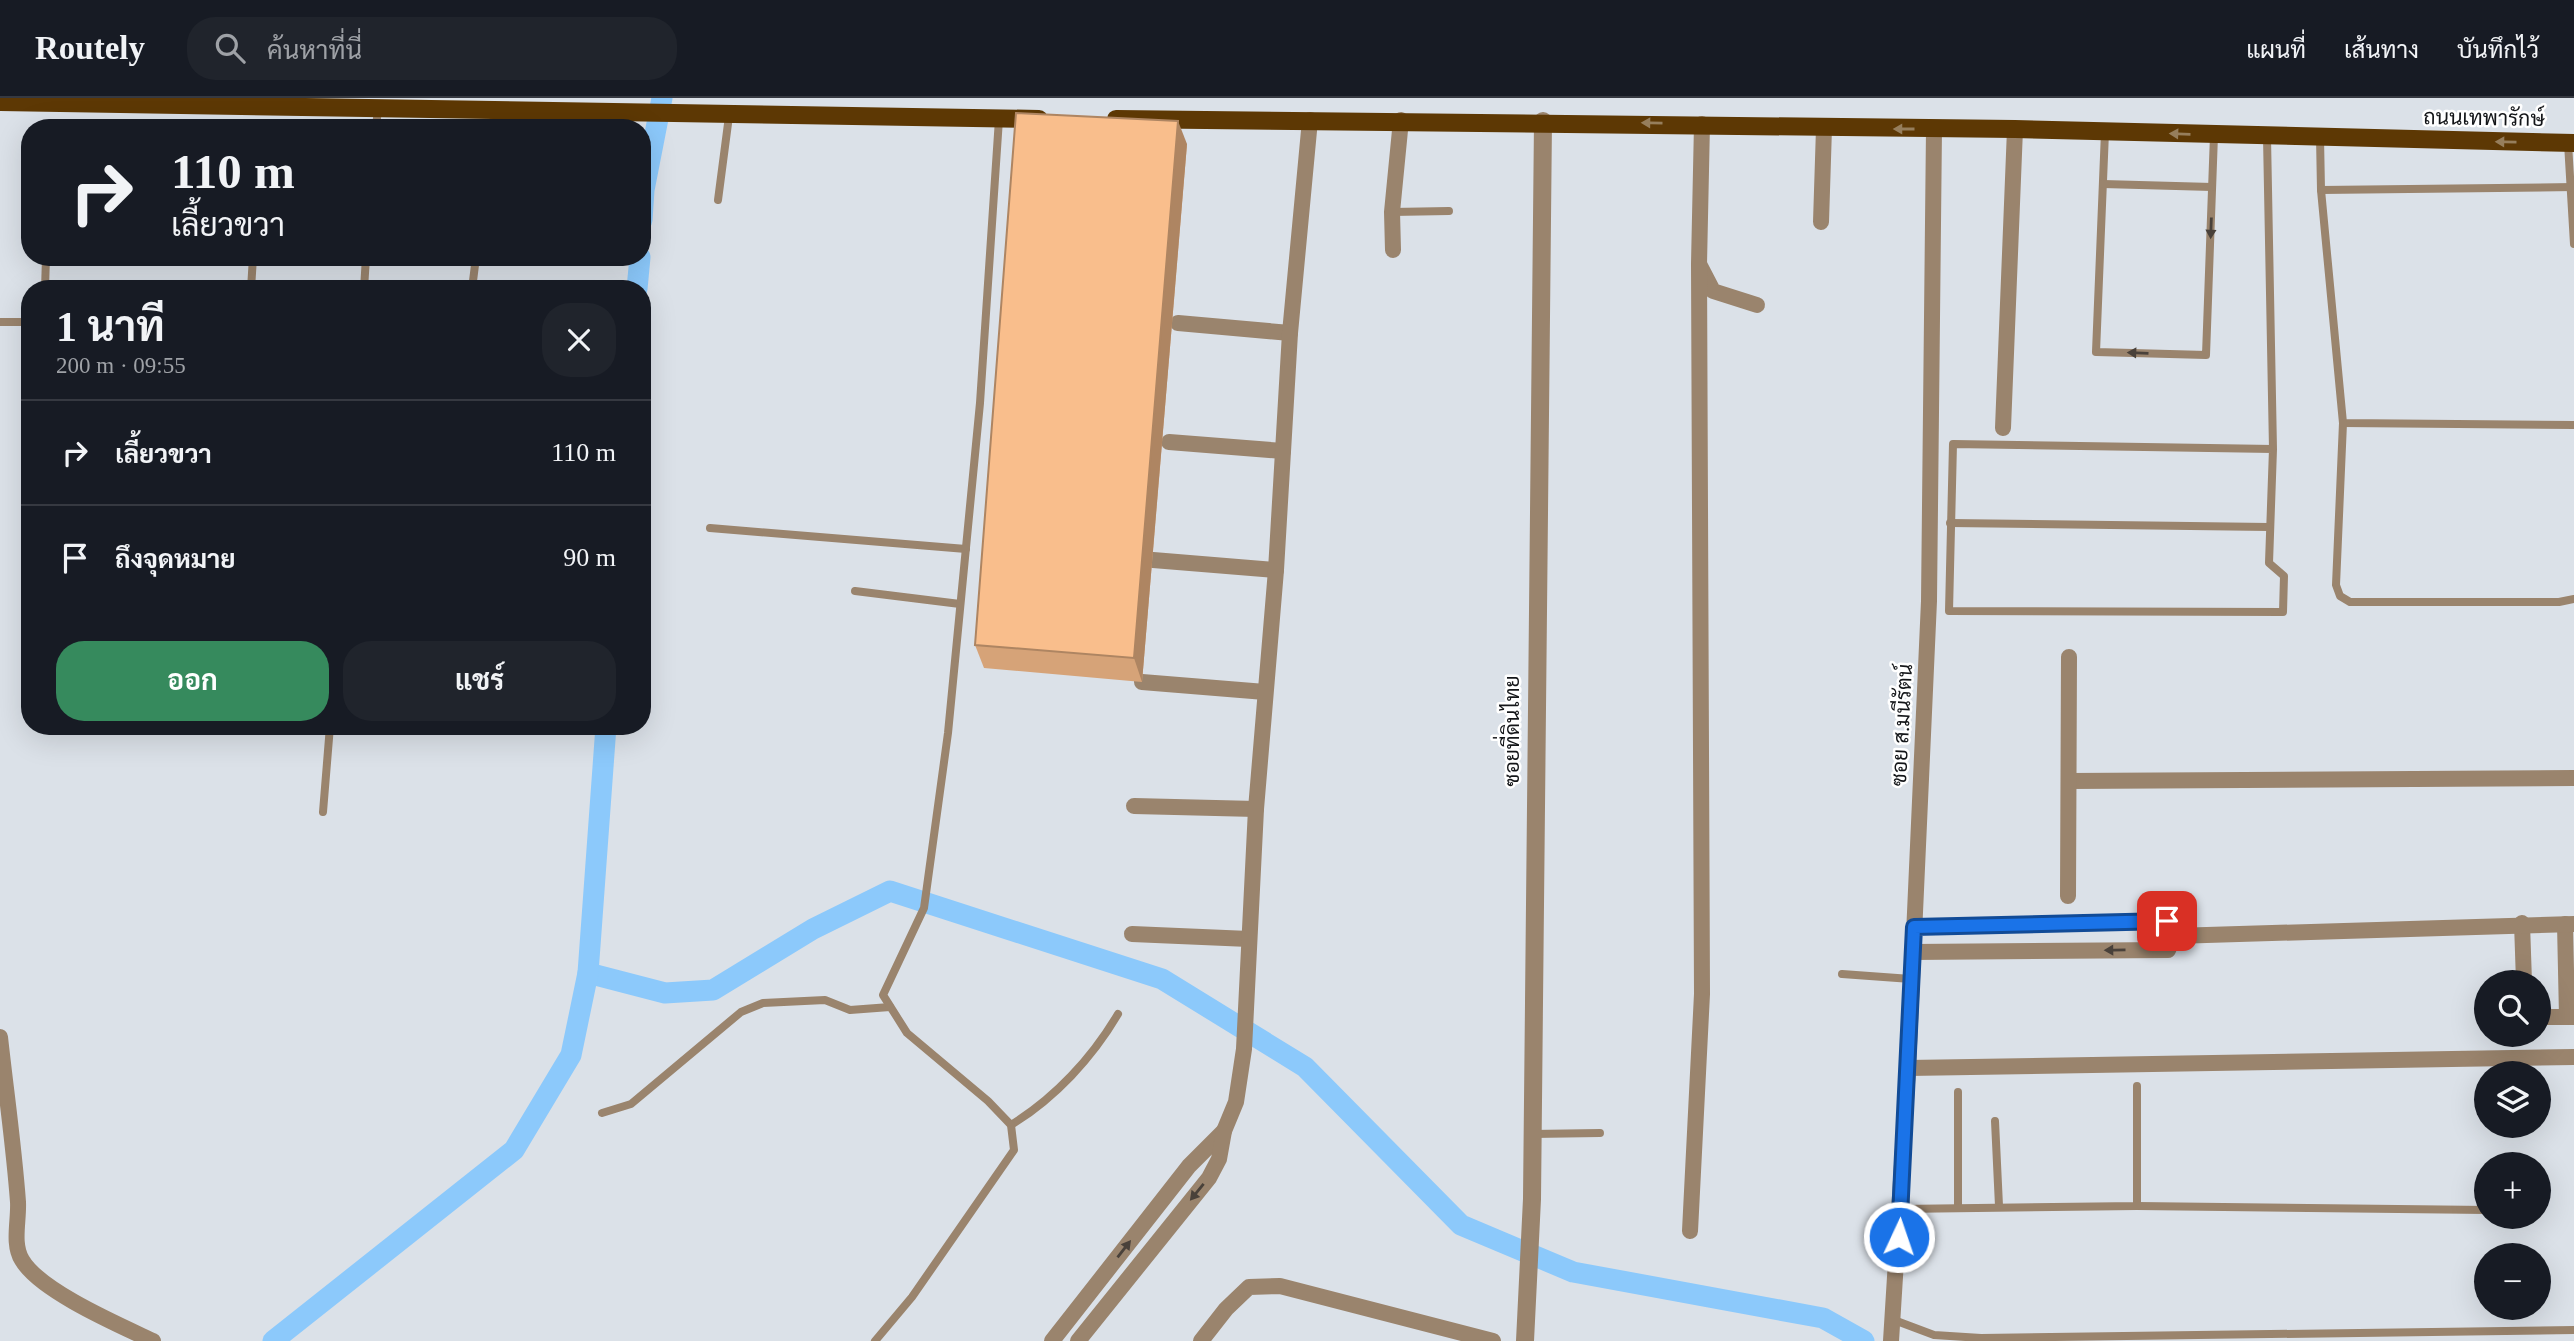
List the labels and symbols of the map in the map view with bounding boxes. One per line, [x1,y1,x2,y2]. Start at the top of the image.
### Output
street label: ถนนเทพารักษ์ [2423,103,2546,131]
one-way arrow [1641,117,1663,129]
one-way arrow [1893,123,1915,134]
one-way arrow [2169,129,2191,140]
one-way arrow [2495,136,2517,147]
one-way arrow [2205,217,2216,239]
one-way arrow [2127,347,2149,359]
street label: ซอย ส.มนีรัตน์ [1885,663,1917,787]
street label: ซอยที่ดินไทย [1492,676,1524,786]
pin [2137,891,2197,951]
one-way arrow [2103,944,2125,956]
one-way arrow [1190,1183,1205,1201]
position arrow [1862,1200,1936,1274]
one-way arrow [1117,1240,1132,1258]

